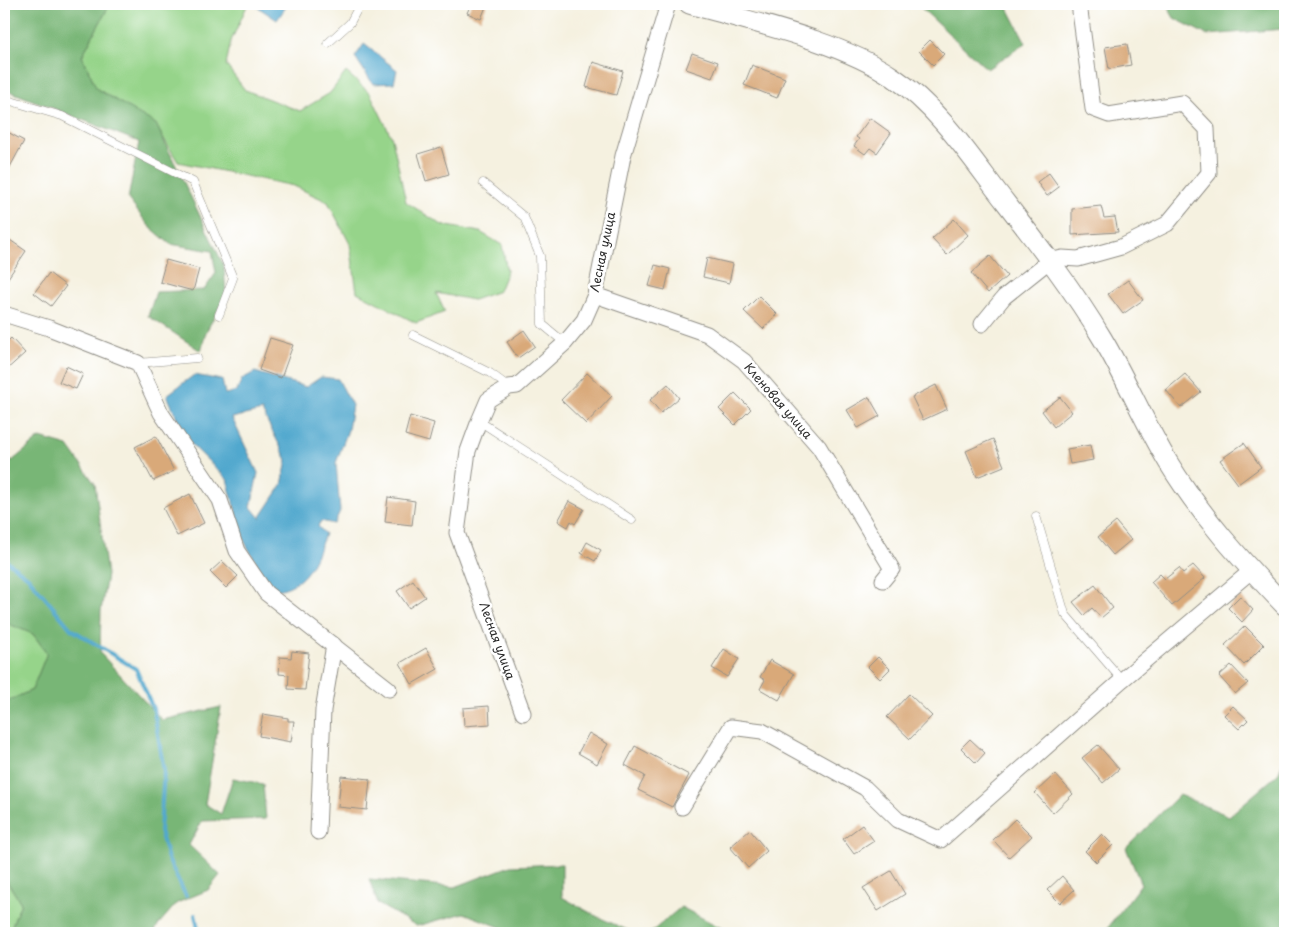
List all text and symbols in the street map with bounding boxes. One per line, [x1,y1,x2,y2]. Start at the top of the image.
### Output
street label: Лесная улица [585,210,619,294]
street label: Кленовая улица [740,358,817,443]
street label: Лесная улица [476,599,521,682]

